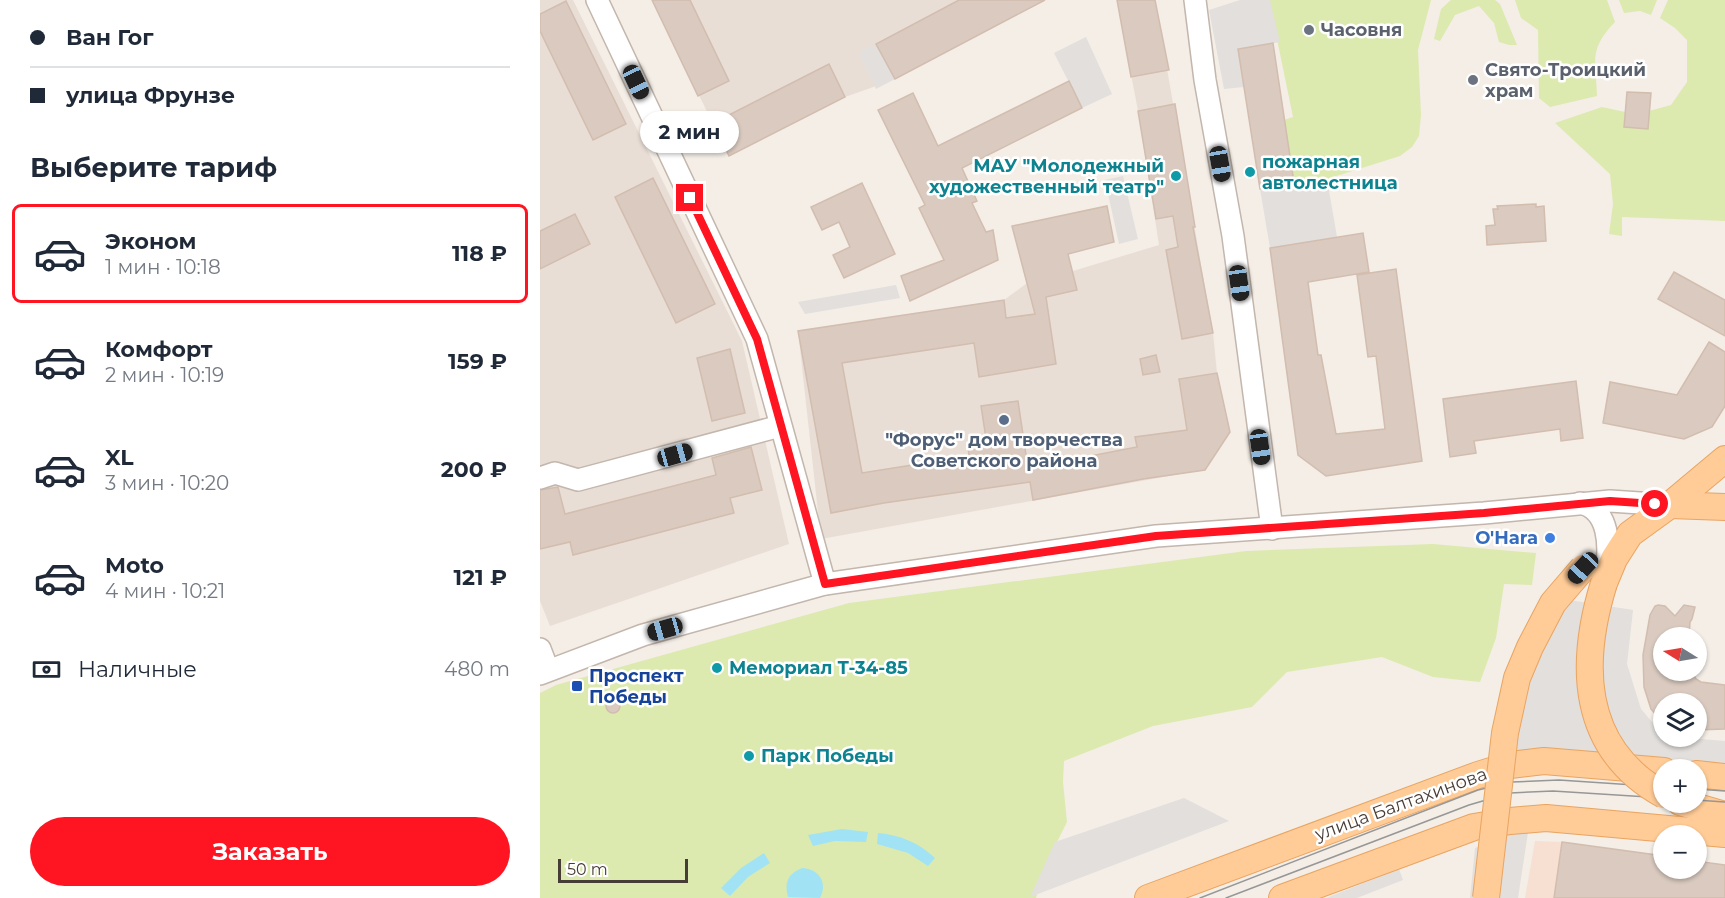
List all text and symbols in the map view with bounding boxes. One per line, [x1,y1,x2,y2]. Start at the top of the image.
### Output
place label: Часовня [1321,19,1402,41]
marker: Часовня [1302,23,1316,37]
text: Ван Гог [66,24,153,51]
place label: Свято-Троицкий храм [1485,59,1646,102]
car [620,62,652,102]
marker: Свято-Троицкий храм [1466,73,1480,87]
text: улица Фрунзе [66,82,235,109]
callout: 2 мин [640,111,740,153]
text: 2 мин [659,120,720,144]
car [1208,145,1232,183]
text: Выберите тариф [30,151,277,184]
place label: пожарная автолестница [1262,151,1398,194]
place label: МАУ "Молодежный художественный театр" [929,155,1164,198]
marker: пожарная автолестница [1243,165,1257,179]
marker: МАУ "Молодежный художественный театр" [1169,169,1183,183]
route end [676,184,703,211]
icon: car [33,227,87,281]
text: Эконом [105,228,196,255]
text: 118 ₽ [452,240,507,267]
text: 1 мин · 10:18 [105,255,221,279]
car [1228,264,1250,302]
icon: car [33,335,87,389]
text: Комфорт [105,336,213,363]
text: 159 ₽ [448,348,507,375]
text: 2 мин · 10:19 [105,363,224,387]
marker: "Форус" дом творчества Советского района [997,413,1011,427]
car [1249,428,1271,466]
place label: "Форус" дом творчества Советского района [885,429,1123,472]
car [655,441,695,469]
icon: car [33,443,87,497]
text: XL [105,444,134,471]
text: 200 ₽ [441,456,507,483]
text: 3 мин · 10:20 [105,471,229,495]
route start [1641,490,1668,517]
place label: O'Hara [1475,527,1538,549]
marker: O'Hara [1543,531,1557,545]
car [1564,549,1602,587]
icon: car [33,551,87,605]
text: Moto [105,552,164,579]
text: 121 ₽ [453,564,507,591]
text: 4 мин · 10:21 [105,579,225,603]
car [645,615,685,643]
north arrow [1653,627,1707,681]
map controls [1653,627,1707,879]
icon: cash [30,653,63,686]
text: Наличные [78,656,197,683]
text: 480 m [444,657,510,681]
place label: Мемориал Т-34-85 [729,657,908,679]
marker: Мемориал Т-34-85 [710,661,724,675]
place label: Проспект Победы [589,665,684,708]
marker: Проспект Победы [570,679,584,693]
button: layers [1653,693,1707,747]
place label: Парк Победы [761,745,894,767]
marker: Парк Победы [742,749,756,763]
button: + [1653,759,1707,813]
street label: улица Балтахинова [1311,763,1490,846]
button: Заказать [30,817,510,886]
button: − [1653,825,1707,879]
scale bar [558,856,688,884]
text: 50 m [567,860,608,879]

